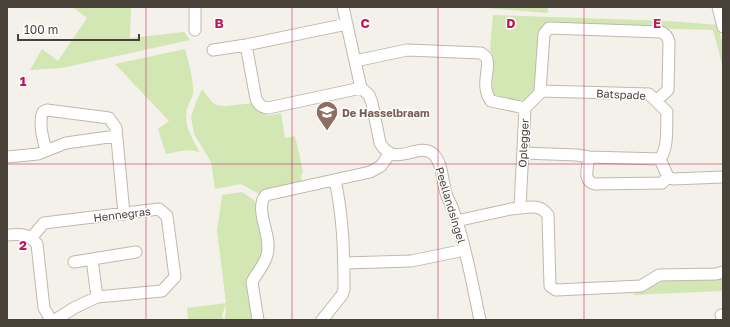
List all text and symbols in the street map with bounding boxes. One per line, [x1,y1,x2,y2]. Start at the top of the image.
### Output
text: B [214,15,224,31]
text: C [360,15,370,31]
text: D [506,15,516,31]
text: E [653,15,661,31]
scale bar [18,16,139,42]
text: 100 m [24,22,58,37]
text: 1 [20,73,27,89]
street label: Batspade [596,86,646,102]
school or university icon: De Hasselbraam [314,99,340,132]
place label: De Hasselbraam [342,106,430,119]
street label: Oplegger [515,118,531,168]
street label: Peellandsingel [433,165,469,245]
street label: Hennegras [93,204,152,224]
text: 2 [19,237,27,253]

